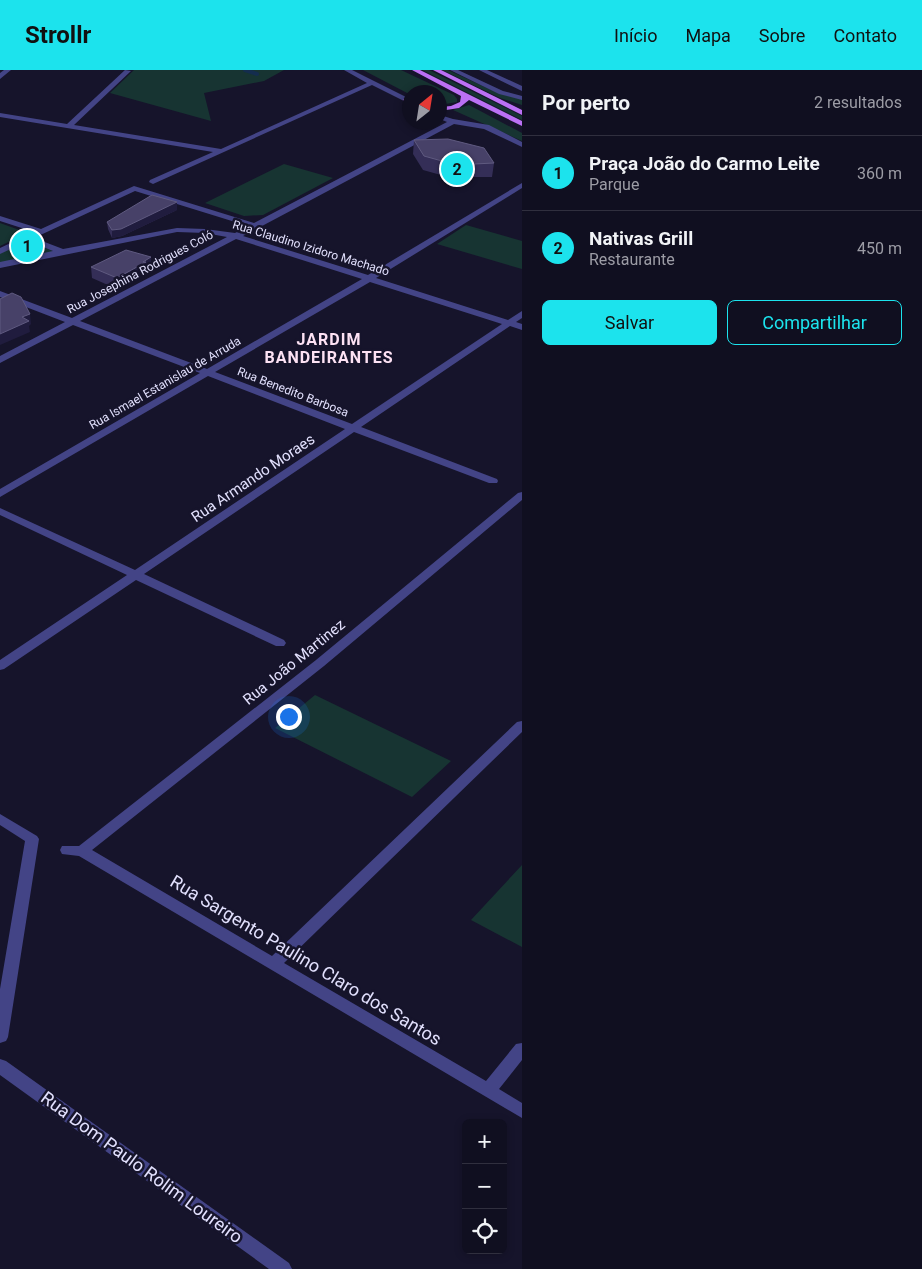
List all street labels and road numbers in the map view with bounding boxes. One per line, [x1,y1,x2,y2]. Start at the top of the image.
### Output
street label: Rua Claudino Izidoro Machado [231,217,391,279]
street label: Rua Josephina Rodrigues Coló [65,227,215,316]
street label: Rua Ismael Estanislau de Arruda [87,334,243,432]
street label: Rua Benedito Barbosa [235,364,351,420]
street label: Rua Armando Moraes [188,430,318,526]
street label: Rua João Martinez [240,615,348,709]
street label: Rua Sargento Paulino Claro dos Santos [167,871,445,1049]
street label: Rua Dom Paulo Rolim Loureiro [37,1087,247,1247]

